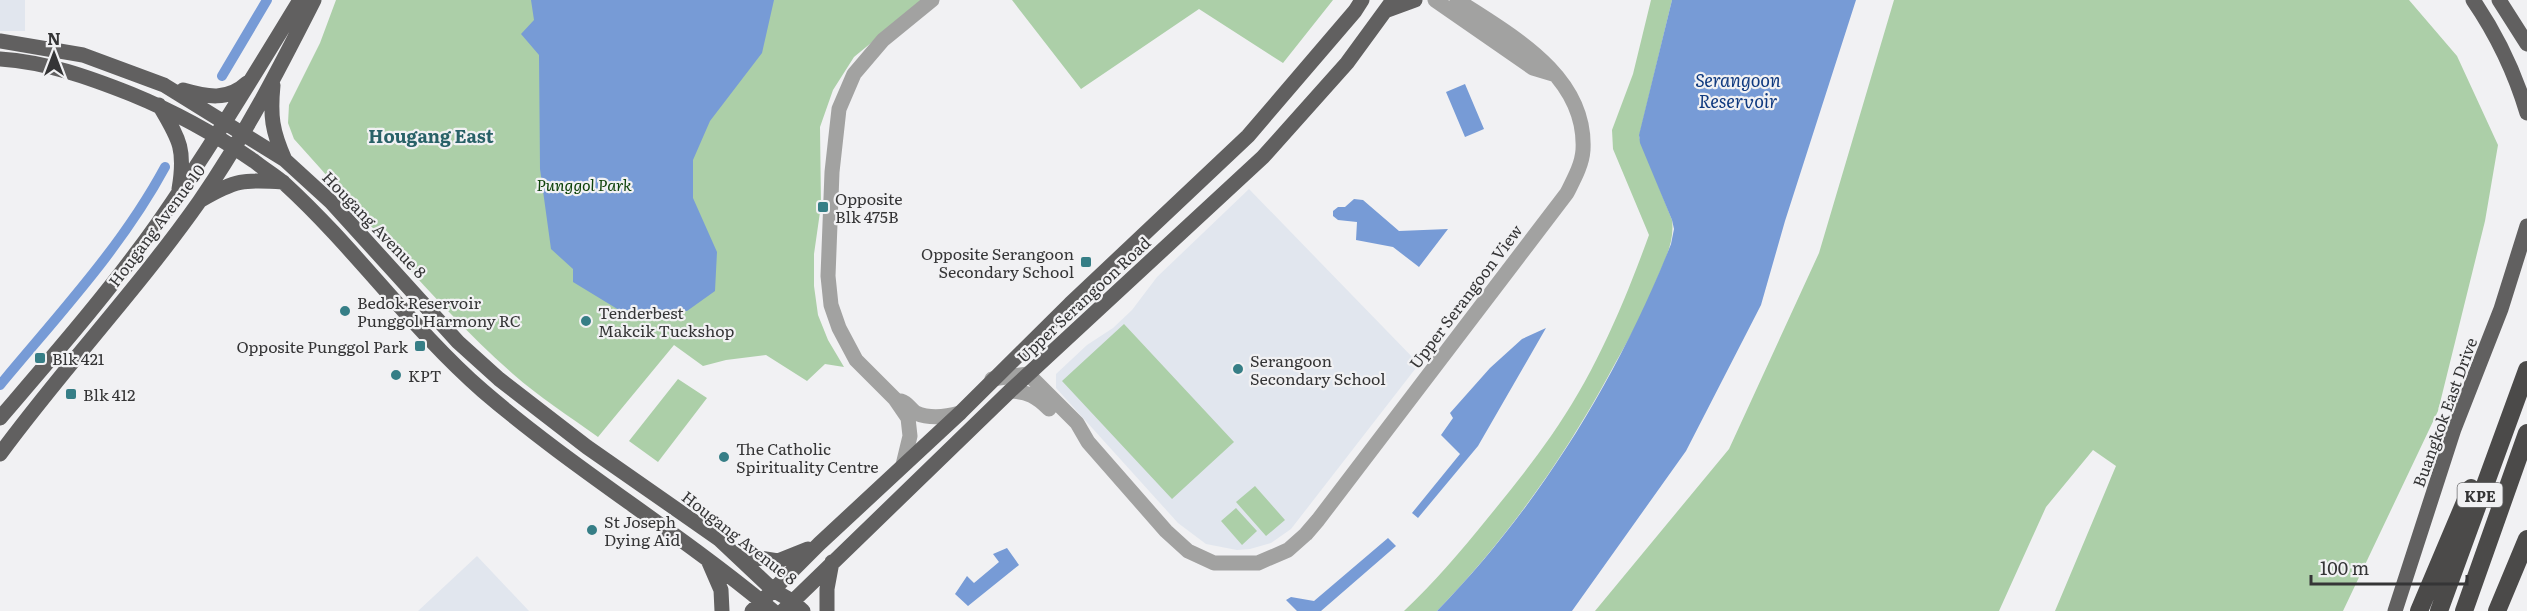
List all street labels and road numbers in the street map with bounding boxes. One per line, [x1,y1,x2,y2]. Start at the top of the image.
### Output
street label: Hougang Avenue 10 [102,159,210,291]
street label: Hougang Avenue 8 [317,165,433,283]
street label: Upper Serangoon View [1403,219,1527,373]
street label: Upper Serangoon Road [1011,230,1155,368]
street label: Buangkok East Drive [2406,334,2482,490]
road number: KPE [2458,483,2502,507]
street label: Hougang Avenue 8 [677,484,803,590]

